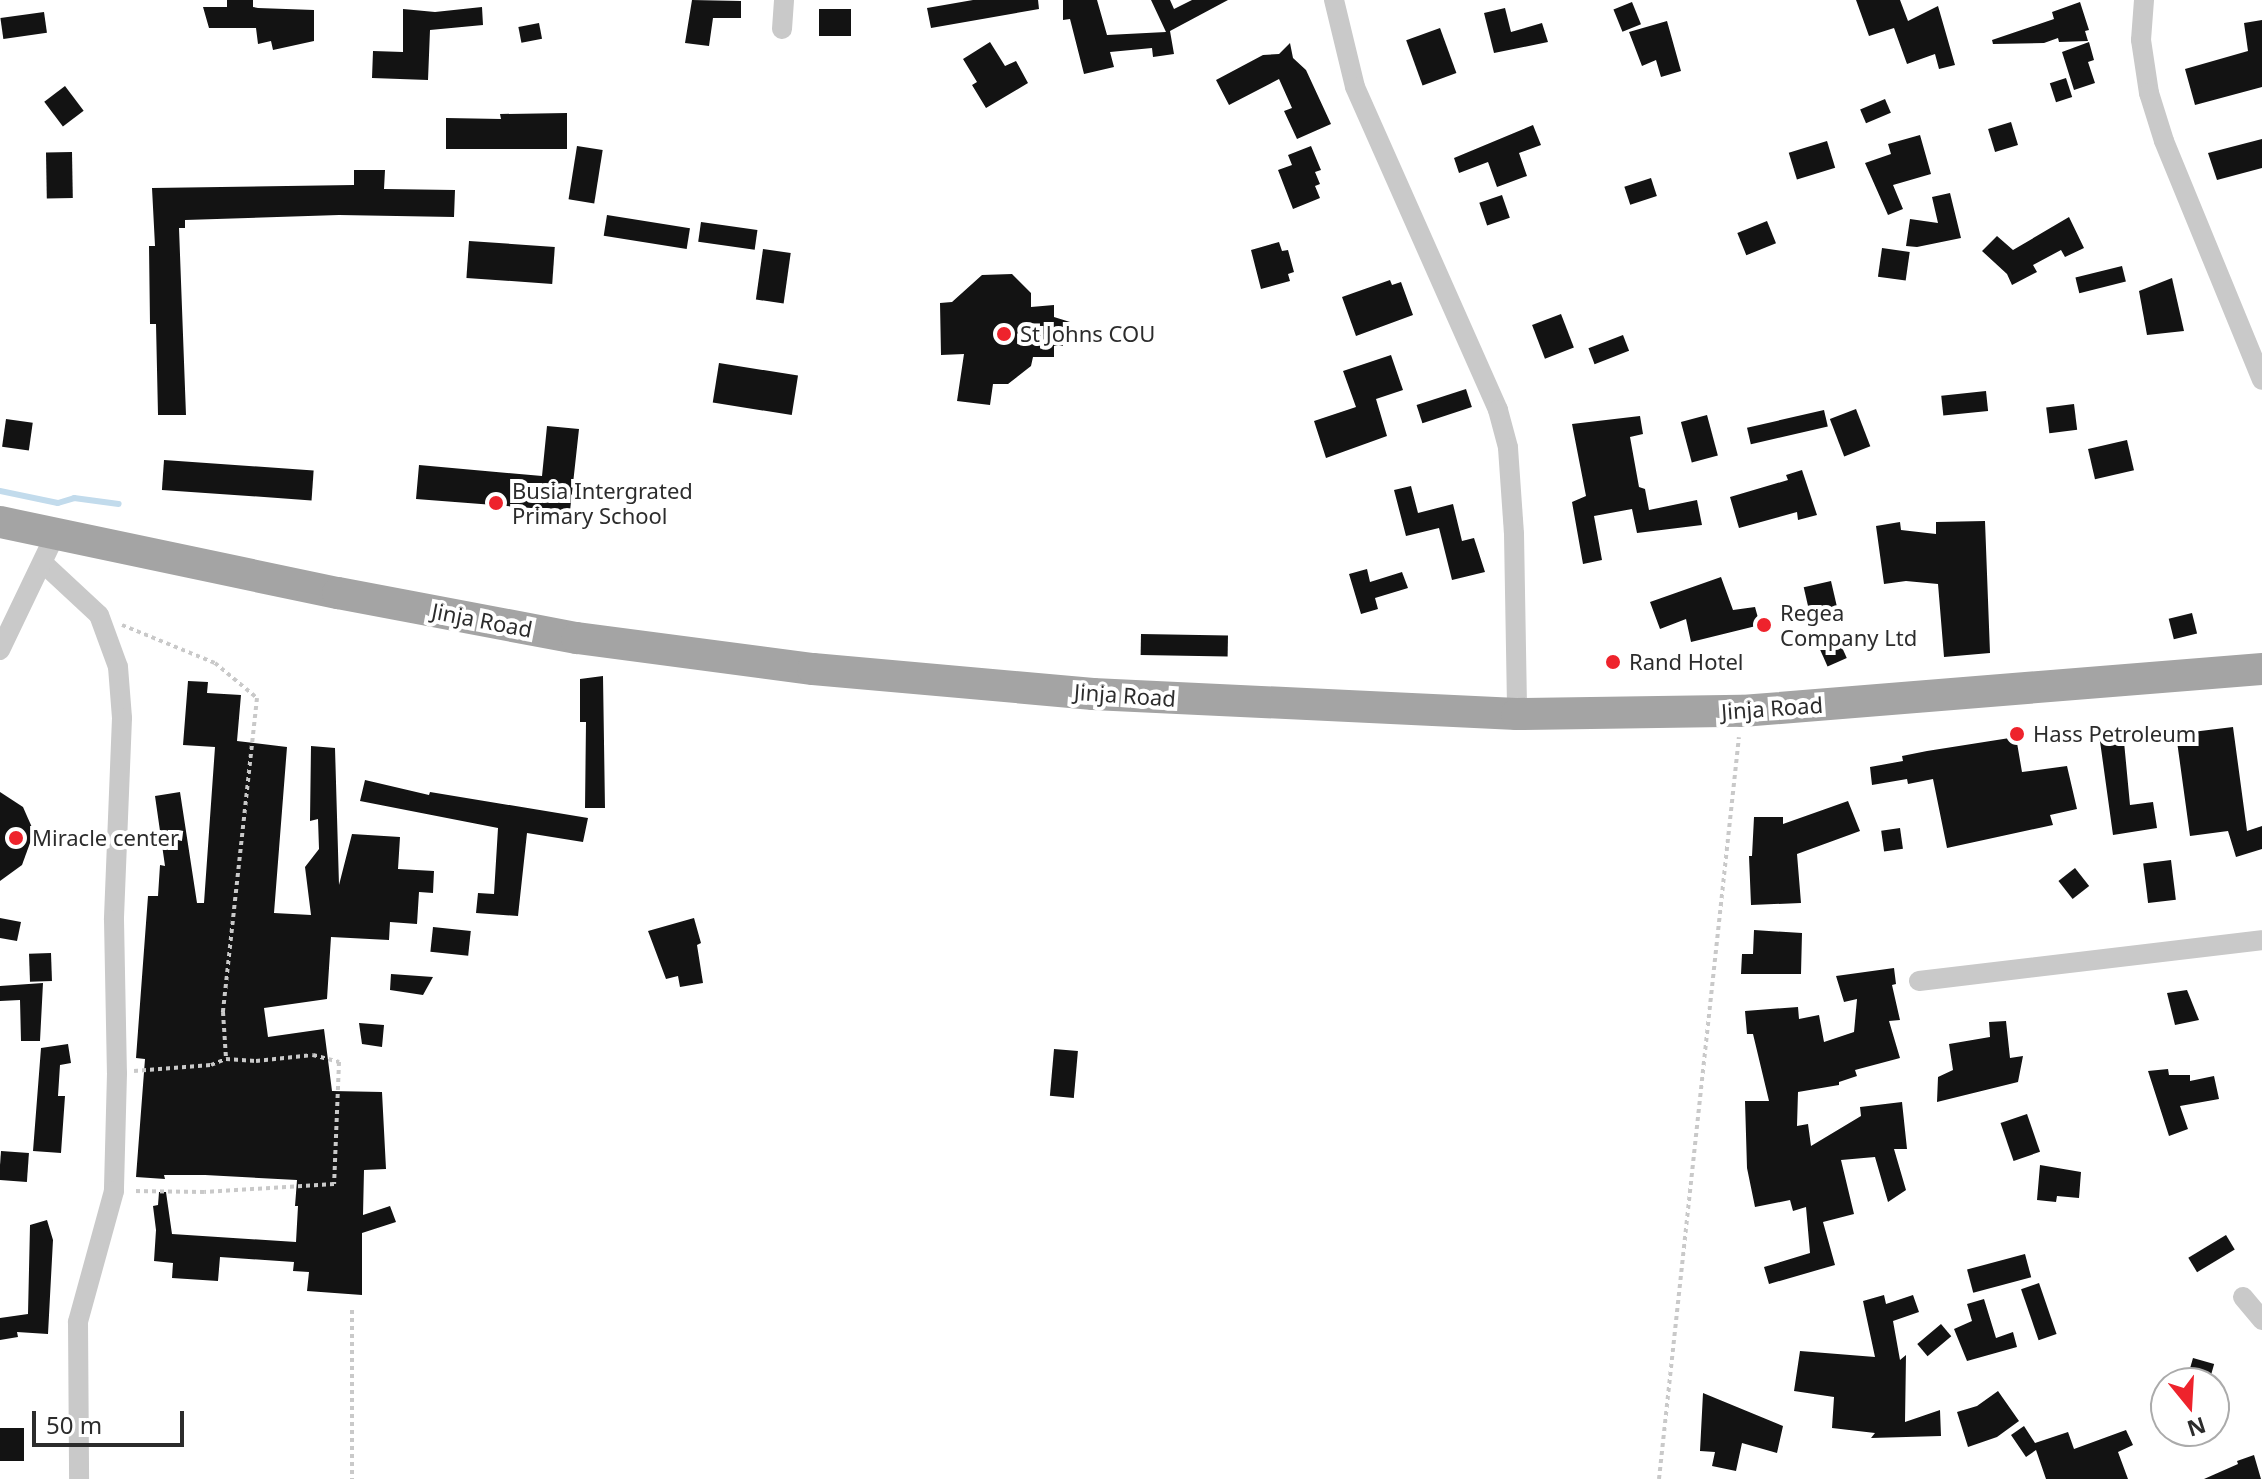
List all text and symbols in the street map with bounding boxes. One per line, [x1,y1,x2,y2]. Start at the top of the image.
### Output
place label: St Johns COU [1020,321,1155,347]
marker: St Johns COU [995,325,1013,343]
place label: Busia Intergrated Primary School [512,477,693,528]
marker: Busia Intergrated Primary School [487,494,505,512]
street label: Jinja Road [429,597,535,643]
place label: Regea Company Ltd [1780,599,1917,650]
marker: Regea Company Ltd [1755,616,1773,634]
place label: Rand Hotel [1629,649,1744,675]
marker: Rand Hotel [1604,653,1622,671]
street label: Jinja Road [1073,678,1177,712]
street label: Jinja Road [1720,691,1824,725]
place label: Hass Petroleum [2033,721,2196,747]
marker: Hass Petroleum [2008,725,2026,743]
place label: Miracle center [32,825,179,851]
marker: Miracle center [7,829,25,847]
north arrow [2150,1367,2230,1447]
scale bar [36,1395,188,1445]
text: 50 m [46,1408,102,1441]
text: N [2184,1411,2210,1445]

